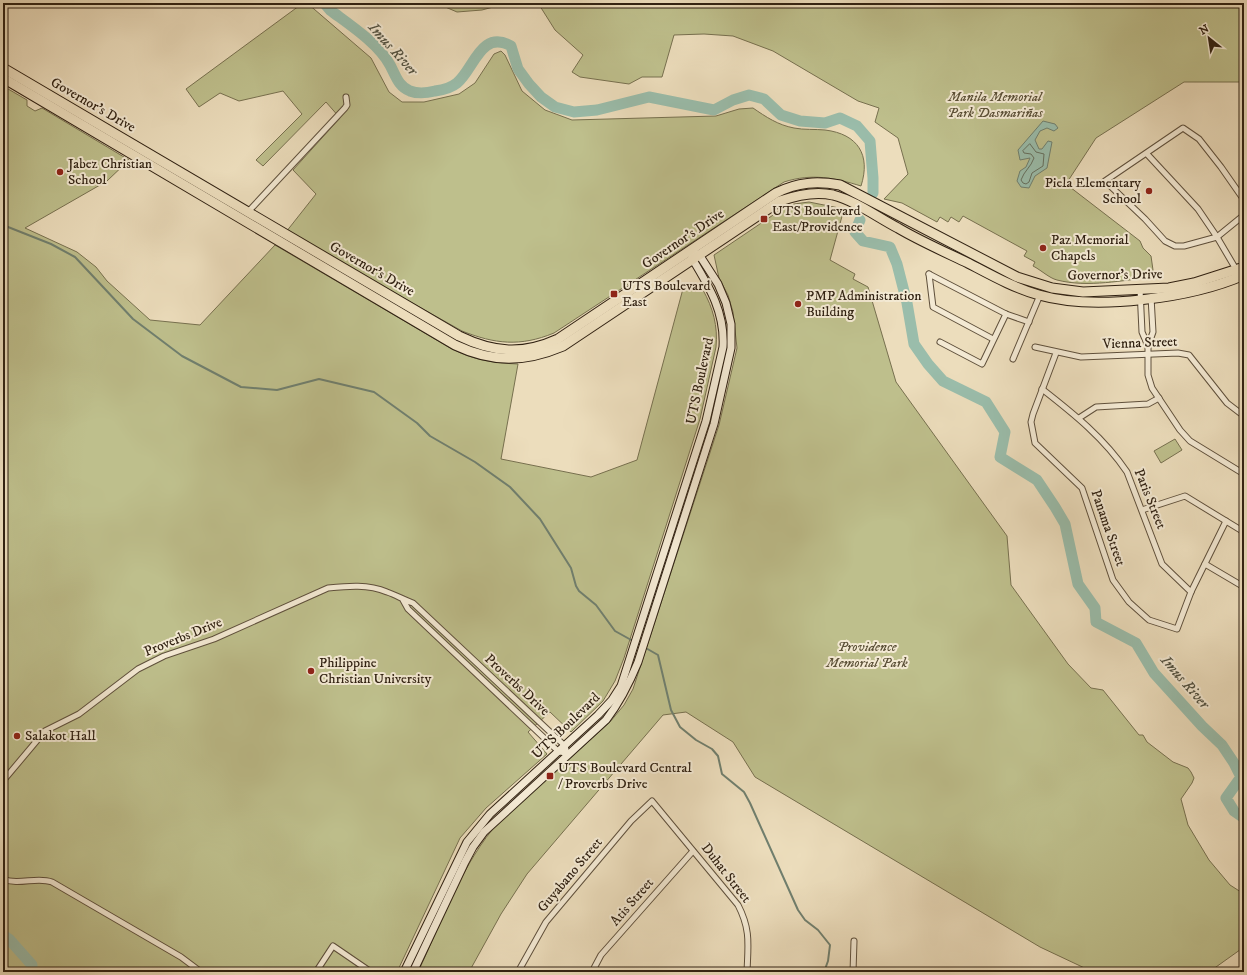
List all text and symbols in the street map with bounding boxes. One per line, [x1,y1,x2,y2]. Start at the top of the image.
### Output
water label: Imus River [364,18,423,81]
north arrow [1189,18,1229,58]
text: N [1197,22,1212,39]
street label: Governor's Drive [47,73,139,137]
park label: Manila Memorial Park Dasmariñas [947,88,1043,122]
place label: Jabez Christian School [66,155,153,189]
marker: Jabez Christian School [55,167,65,177]
place label: Piela Elementary School [1045,174,1142,208]
marker: Piela Elementary School [1144,186,1154,196]
place label: UTS Boulevard East/Providence [772,202,863,236]
street label: Governor's Drive [638,205,728,273]
marker: UTS Boulevard East/Providence [759,214,769,224]
place label: Paz Memorial Chapels [1051,231,1130,265]
street label: Governor's Drive [326,237,418,301]
marker: Paz Memorial Chapels [1038,243,1048,253]
street label: Governor's Drive [1067,265,1163,285]
place label: UTS Boulevard East [622,277,710,311]
place label: PMP Administration Building [806,287,922,321]
marker: UTS Boulevard East [609,289,619,299]
marker: PMP Administration Building [793,299,803,309]
street label: Vienna Street [1101,333,1178,353]
street label: UTS Boulevard [682,336,718,426]
street label: Paris Street [1130,466,1170,532]
street label: Panama Street [1086,487,1130,569]
street label: Proverbs Drive [141,613,225,661]
park label: Providence Memorial Park [825,638,908,672]
street label: Proverbs Drive [481,650,554,720]
water label: Imus River [1156,650,1215,714]
place label: Philippine Christian University [319,654,432,688]
marker: Philippine Christian University [306,666,316,676]
street label: UTS Boulevard [528,689,604,763]
place label: Salakot Hall [25,727,96,745]
marker: Salakot Hall [12,731,22,741]
place label: UTS Boulevard Central / Proverbs Drive [558,759,692,793]
marker: UTS Boulevard Central / Proverbs Drive [545,771,555,781]
street label: Guyabano Street [534,834,607,916]
street label: Duhat Street [697,839,755,907]
street label: Atis Street [606,874,658,930]

